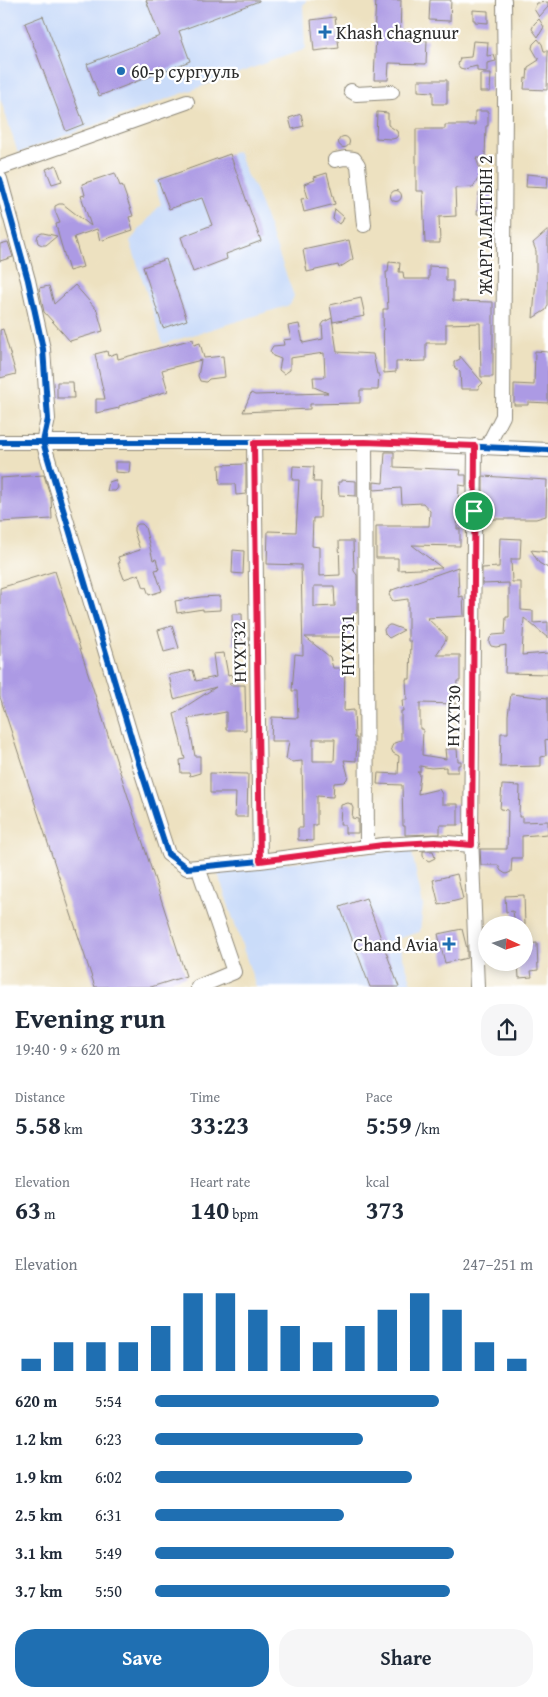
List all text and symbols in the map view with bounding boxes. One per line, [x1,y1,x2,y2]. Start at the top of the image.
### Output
place label: Khash chagnuur [336,19,459,46]
marker: Khash chagnuur [318,25,332,39]
place label: 60-р сургууль [131,58,239,85]
marker: 60-р сургууль [115,65,127,77]
street label: ЖАРГАЛАНТЫН 2 [472,155,499,296]
pin [453,490,495,532]
icon: arrive [460,497,488,525]
street label: НҮХТ31 [334,614,361,676]
street label: НҮХТ32 [225,621,253,683]
street label: НҮХТ30 [439,685,467,747]
north arrow [478,916,532,971]
map controls [478,916,533,971]
place label: Chand Avia [353,931,438,958]
marker: Chand Avia [442,937,456,951]
text: Evening run [15,997,166,1038]
button: share [481,1004,533,1056]
text: 19:40 · 9 × 620 m [15,1037,120,1061]
text: Distance [15,1087,65,1107]
text: Time [190,1087,220,1107]
text: Pace [366,1087,393,1107]
text: 5.58 [15,1107,61,1143]
text: 33:23 [190,1107,249,1143]
text: 5:59 [366,1107,412,1143]
text: km [61,1119,83,1139]
text: /km [412,1119,440,1139]
text: Elevation [15,1172,70,1192]
text: Heart rate [190,1172,250,1192]
text: kcal [366,1172,390,1192]
text: 63 [15,1192,41,1228]
text: 140 [190,1192,229,1228]
text: 373 [366,1192,405,1228]
text: m [41,1204,55,1224]
text: bpm [229,1204,259,1224]
text: Elevation [15,1252,78,1276]
text: 247–251 m [463,1252,533,1276]
text: 620 m [15,1389,57,1413]
text: 5:54 [95,1389,122,1413]
text: 1.2 km [15,1427,62,1451]
text: 6:23 [95,1427,122,1451]
text: 1.9 km [15,1465,62,1489]
text: 6:02 [95,1465,122,1489]
text: 2.5 km [15,1503,62,1527]
text: 6:31 [95,1503,122,1527]
text: 3.1 km [15,1541,62,1565]
text: 5:49 [95,1541,122,1565]
text: 3.7 km [15,1579,62,1603]
text: 5:50 [95,1579,122,1603]
button: Save [15,1629,269,1687]
button: Share [279,1629,533,1687]

